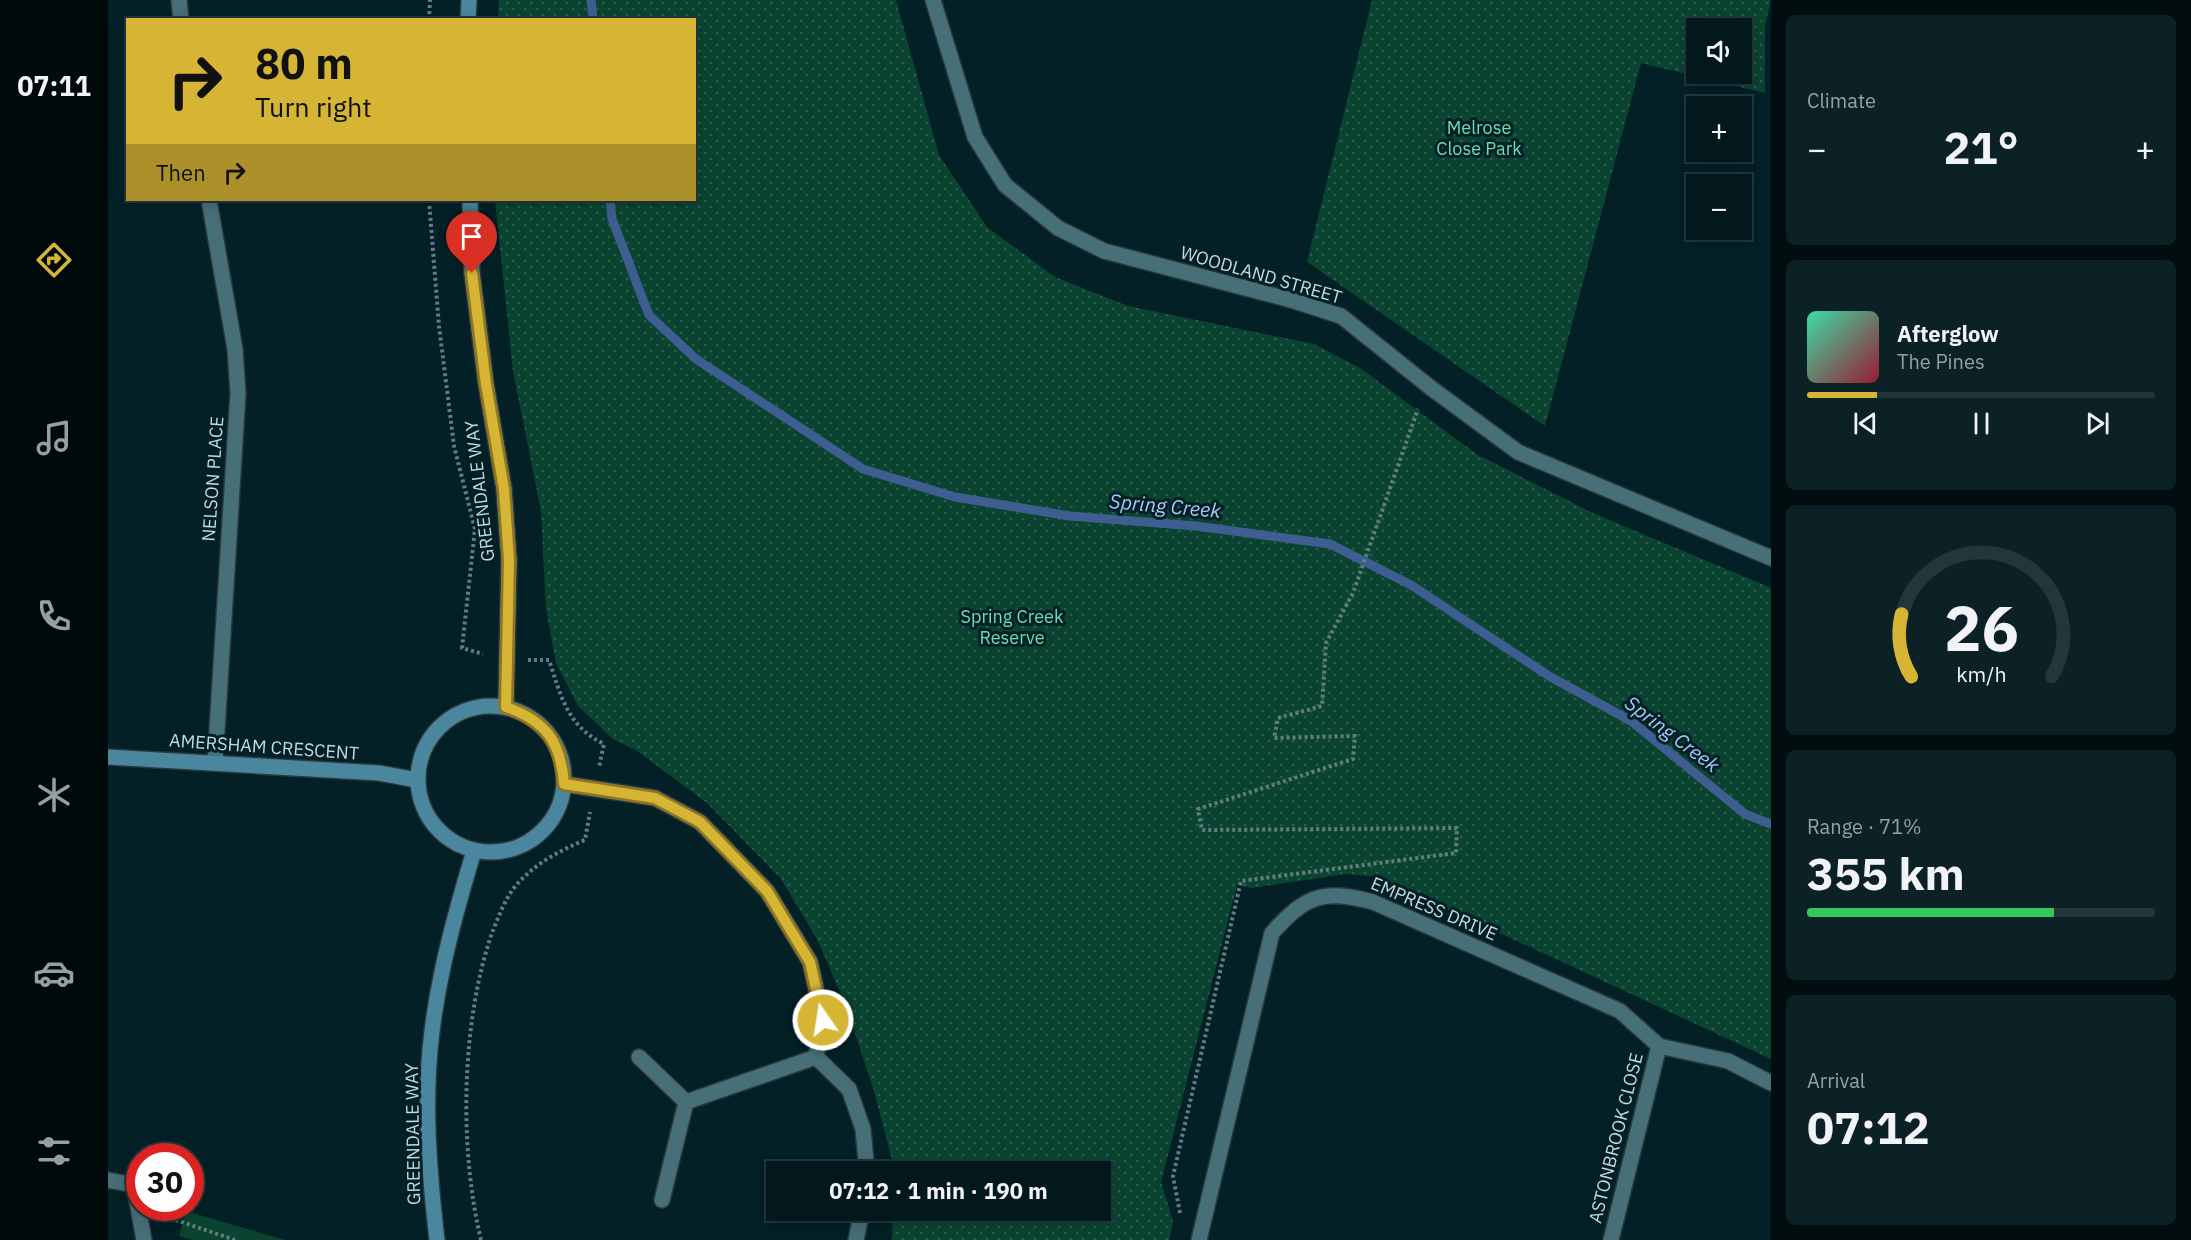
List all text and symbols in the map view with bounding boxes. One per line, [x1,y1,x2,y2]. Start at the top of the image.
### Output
map controls [1686,18,1752,240]
button: sound [1686,18,1752,84]
text: 80 m [255,36,353,91]
icon: right [156,42,234,120]
text: 07:11 [17,68,91,103]
text: Climate [1807,87,1876,114]
text: Turn right [255,89,372,124]
button: + [1686,96,1752,162]
park label: Melrose Close Park [1436,116,1522,160]
text: 21° [1943,118,2019,176]
text: − [1807,127,1827,170]
text: + [2135,127,2155,170]
icon: right [218,156,251,189]
text: Then [156,158,206,187]
button: − [1686,174,1752,240]
pin [446,211,497,273]
icon: arrive [455,220,488,253]
icon: directions [33,239,75,281]
street label: WOODLAND STREET [1178,240,1345,309]
text: Afterglow [1897,319,1999,348]
text: The Pines [1897,348,1985,375]
icon: previous [1849,407,1882,440]
icon: pause [1965,407,1998,440]
icon: next [2081,407,2114,440]
street label: NELSON PLACE [197,416,228,542]
icon: music [33,417,75,459]
street label: GREENDALE WAY [459,419,500,563]
water label: Spring Creek [1108,487,1223,524]
text: 26 [1944,587,2018,668]
icon: phone [33,595,75,637]
park label: Spring Creek Reserve [961,605,1064,649]
text: km/h [1956,660,2006,688]
water label: Spring Creek [1620,689,1726,778]
street label: AMERSHAM CRESCENT [168,728,360,765]
icon: climate [33,774,75,816]
text: Range · 71% [1807,813,1922,840]
text: 355 km [1807,844,1965,902]
street label: EMPRESS DRIVE [1367,872,1501,946]
icon: car [33,952,75,994]
position arrow [791,988,855,1052]
street label: ASTONBROOK CLOSE [1583,1050,1648,1225]
street label: GREENDALE WAY [400,1062,425,1205]
text: Arrival [1807,1067,1865,1094]
text: 07:12 [1807,1098,1930,1156]
icon: filters [33,1130,75,1172]
speed limit sign: 30 [126,1143,204,1221]
text: 07:12 · 1 min · 190 m [829,1176,1048,1205]

